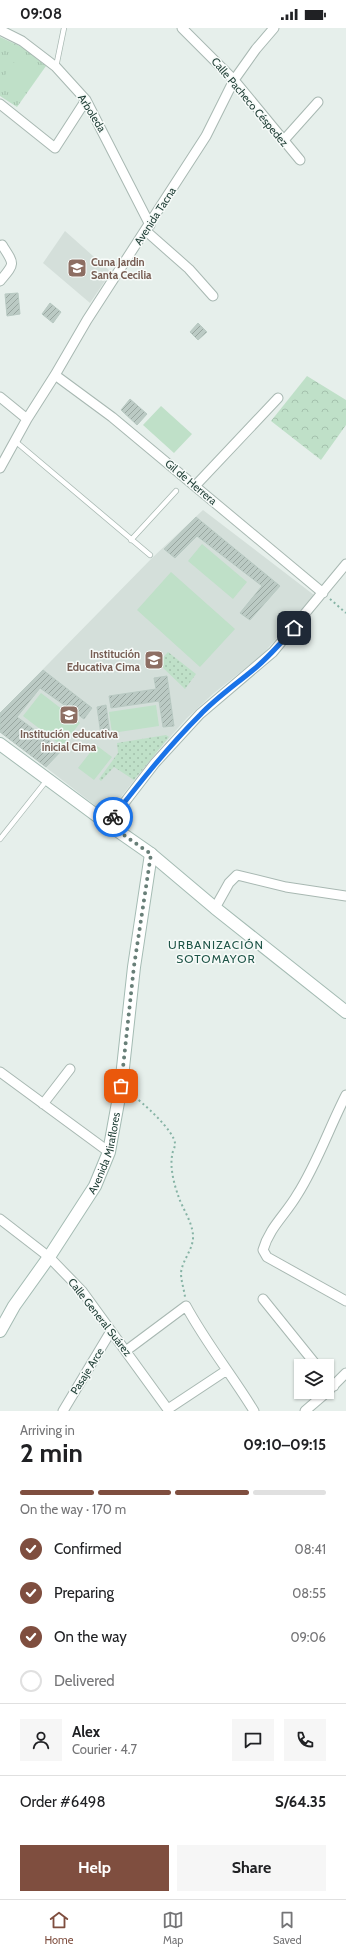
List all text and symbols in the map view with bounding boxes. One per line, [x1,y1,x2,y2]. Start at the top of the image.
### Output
text: 09:08 [20,5,62,23]
street label: Calle Pacheco Céspedez [209,55,291,149]
street label: Arboleda [75,91,109,135]
street label: Avenida Tacna [131,184,179,248]
place label: Cuna Jardin Santa Cecilia [91,255,152,282]
school or university icon: Cuna Jardin Santa Cecilia [66,257,88,279]
street label: Gil de Herrera [162,456,220,508]
pin [277,611,311,645]
icon: home [283,617,305,639]
place label: Institución Educativa Cima [67,647,141,674]
school or university icon: Institución Educativa Cima [143,649,165,671]
school or university icon: Institución educativa inicial Cima [58,704,80,726]
place label: Institución educativa inicial Cima [20,727,119,754]
courier [93,797,133,837]
icon: bike [102,806,124,828]
district label: URBANIZACIÓN SOTOMAYOR [168,937,264,966]
pin [104,1069,138,1103]
icon: bag [110,1075,132,1097]
street label: Avenida Miraflores [85,1111,123,1197]
street label: Calle General Suárez [65,1275,135,1359]
street label: Pasaje Arce [67,1345,107,1397]
map controls [294,1359,334,1399]
button: layers [294,1359,334,1399]
text: Arriving in [20,1422,75,1438]
text: 09:10–09:15 [243,1436,326,1454]
text: 2 min [20,1437,83,1469]
text: On the way · 170 m [20,1501,126,1517]
icon: check [20,1538,42,1560]
text: Confirmed [54,1540,122,1558]
text: 08:41 [295,1541,326,1557]
icon: check [20,1582,42,1604]
text: Preparing [54,1584,114,1602]
text: 08:55 [292,1585,326,1601]
icon: check [20,1626,42,1648]
text: On the way [54,1628,127,1646]
text: 09:06 [290,1629,326,1645]
text: Delivered [54,1672,115,1690]
button: person [20,1719,62,1761]
button: chat [232,1719,274,1761]
button: phone [284,1719,326,1761]
text: Alex [72,1723,100,1741]
text: Courier · 4.7 [72,1741,137,1757]
text: Order #6498 [20,1793,105,1811]
text: S/64.35 [275,1793,326,1811]
button: Help [20,1845,169,1891]
button: Share [177,1845,326,1891]
tab: Home [44,1909,73,1947]
tab: Map [162,1909,184,1947]
tab: Saved [273,1909,302,1947]

